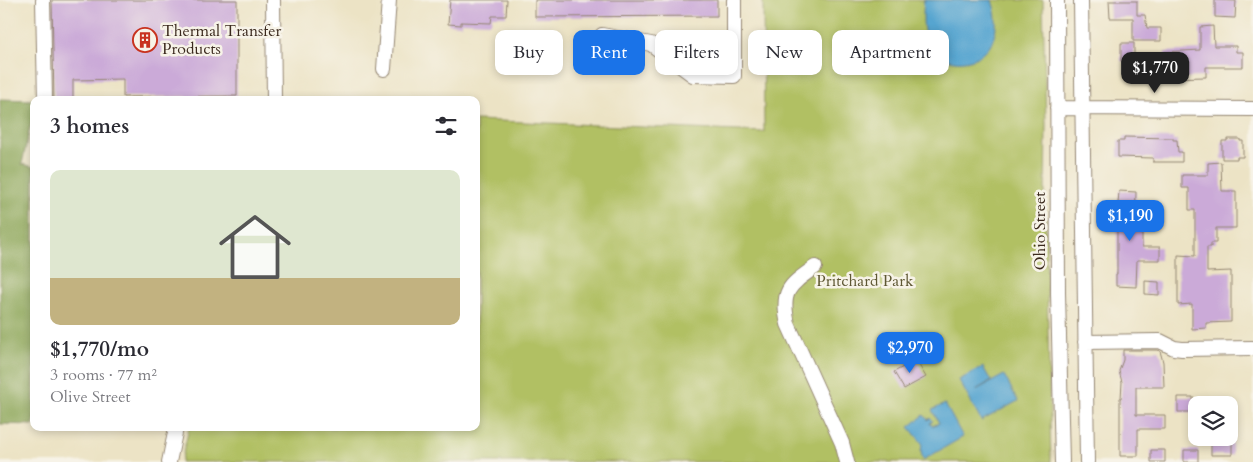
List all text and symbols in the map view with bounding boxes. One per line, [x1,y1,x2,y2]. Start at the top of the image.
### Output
place label: Thermal Transfer Products [162,20,282,60]
building icon: Thermal Transfer Products [132,27,158,53]
chip: Buy [495,30,563,75]
chip: Rent [573,30,645,75]
chip: Filters [655,30,738,75]
chip: New [748,30,822,75]
chip: Apartment [832,30,949,75]
pin: $1,770 [1114,52,1196,94]
text: $1,770 [1132,57,1178,79]
text: 3 homes [50,112,129,141]
icon: filters [432,112,460,140]
street label: Ohio Street [1029,192,1051,270]
pin: $1,190 [1089,200,1171,242]
icon: home [210,202,300,292]
text: $1,190 [1107,205,1153,227]
park label: Pritchard Park [816,270,914,292]
pin: $2,970 [869,332,951,374]
text: $1,770/mo [50,335,149,364]
text: $2,970 [887,337,933,359]
text: 3 rooms · 77 m² [50,364,157,386]
text: Olive Street [50,386,131,408]
map controls [1188,396,1238,446]
button: layers [1188,396,1238,446]

